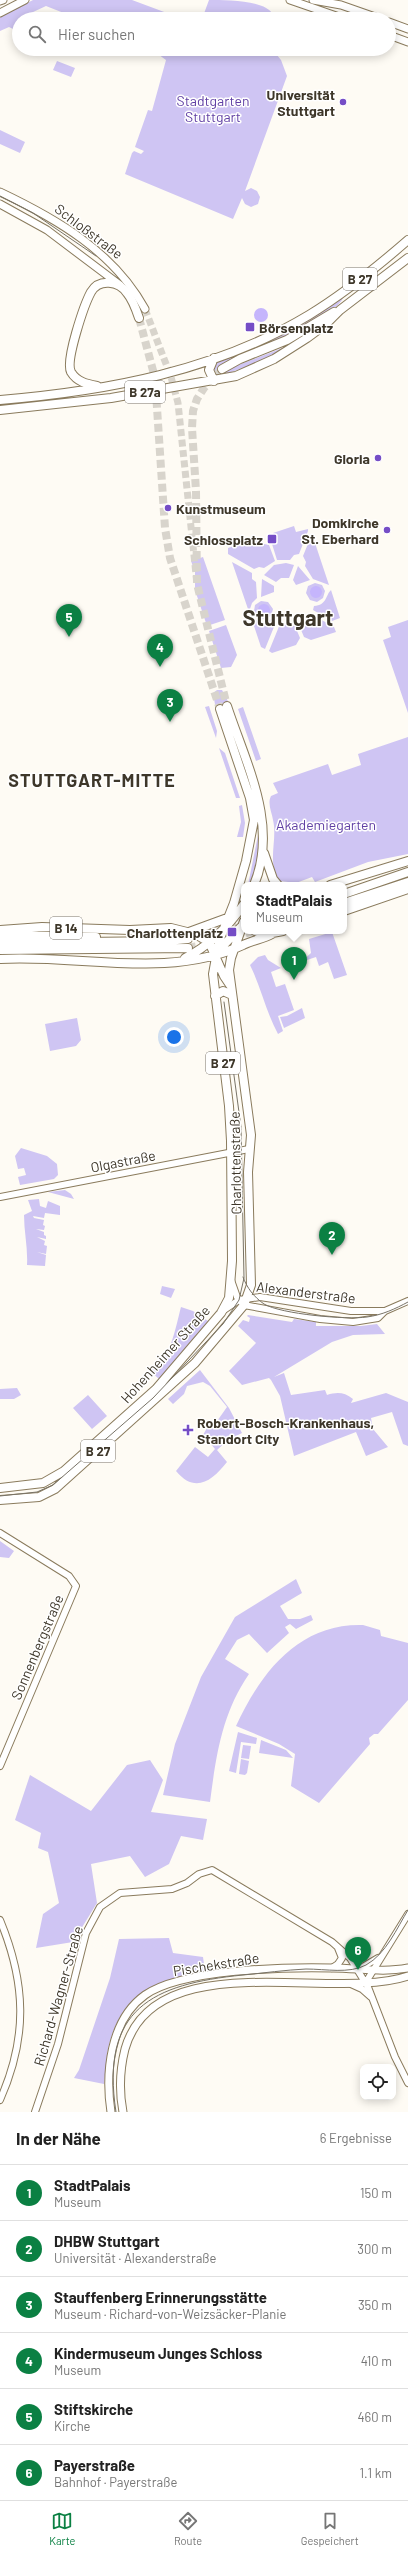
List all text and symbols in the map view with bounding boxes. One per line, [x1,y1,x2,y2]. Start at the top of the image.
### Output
search box [12,12,396,56]
icon: search [26,23,48,45]
text: Hier suchen [58,25,135,43]
place label: Universität Stuttgart [267,86,335,119]
park label: Stadtgarten Stuttgart [177,92,249,125]
marker: Universität Stuttgart [338,97,348,107]
street label: Schloßstraße [52,200,126,262]
road number: B 27 [343,268,377,290]
place label: Börsenplatz [259,319,334,336]
marker: Börsenplatz [244,321,256,333]
road number: B 27a [125,381,165,403]
place label: Gloria [334,450,370,467]
marker: Gloria [373,453,383,463]
place label: Kunstmuseum [176,500,266,517]
marker: Kunstmuseum [163,503,173,513]
place label: Domkirche St. Eberhard [302,514,379,547]
marker: Domkirche St. Eberhard [382,525,392,535]
place label: Schlossplatz [184,531,264,548]
marker: Schlossplatz [266,533,278,545]
pin: 5 [56,604,82,637]
district label: Stuttgart [243,604,333,630]
pin: 4 [147,634,173,667]
pin: 3 [157,689,183,722]
district label: STUTTGART-MITTE [8,769,176,791]
park label: Akademiegarten [276,816,376,833]
popup [241,882,347,934]
text: StadtPalais [256,891,332,909]
text: Museum [256,909,303,925]
road number: B 14 [50,917,82,939]
place label: Charlottenplatz [127,924,224,941]
marker: Charlottenplatz [226,926,238,938]
pin: 1 [281,947,307,980]
your location [164,1027,184,1047]
road number: B 27 [206,1052,240,1074]
street label: Charlottenstraße [226,1111,244,1215]
street label: Olgastraße [89,1146,157,1176]
pin: 2 [319,1222,345,1255]
street label: Alexanderstraße [255,1277,357,1307]
street label: Hohenheimer Straße [117,1302,213,1406]
place label: Robert-Bosch-Krankenhaus, Standort City [197,1414,374,1447]
marker: Robert-Bosch-Krankenhaus, Standort City [182,1424,194,1436]
road number: B 27 [81,1440,115,1462]
street label: Sonnenbergstraße [7,1592,67,1702]
street label: Richard-Wagner-Straße [30,1924,86,2068]
pin: 6 [345,1937,371,1970]
street label: Pischekstraße [172,1949,260,1979]
map controls [360,2064,396,2100]
button: locate [360,2064,396,2100]
text: In der Nähe [16,2128,101,2148]
text: 6 Ergebnisse [320,2130,392,2146]
text: StadtPalais [54,2176,130,2194]
text: 1 [27,2185,31,2201]
text: 150 m [360,2185,392,2201]
text: Museum [54,2194,101,2210]
text: DHBW Stuttgart [54,2232,160,2250]
text: 2 [25,2241,33,2257]
text: 300 m [357,2241,392,2257]
text: Universität · Alexanderstraße [54,2250,217,2266]
text: Stauffenberg Erinnerungsstätte [54,2288,267,2306]
text: 3 [25,2297,33,2313]
text: 350 m [358,2297,392,2313]
text: Museum · Richard-von-Weizsäcker-Planie [54,2306,286,2322]
text: Kindermuseum Junges Schloss [54,2344,262,2362]
text: 4 [25,2353,33,2369]
text: 410 m [361,2353,392,2369]
text: Museum [54,2362,101,2378]
text: Stiftskirche [54,2400,133,2418]
text: 5 [25,2409,33,2425]
text: 460 m [357,2409,392,2425]
text: Kirche [54,2418,91,2434]
text: Payerstraße [54,2456,135,2474]
text: 6 [26,2465,32,2481]
text: 1.1 km [359,2465,392,2481]
text: Bahnhof · Payerstraße [54,2474,177,2490]
tab: Karte [49,2510,75,2547]
tab: Route [174,2510,202,2547]
tab: Gespeichert [301,2510,359,2547]

